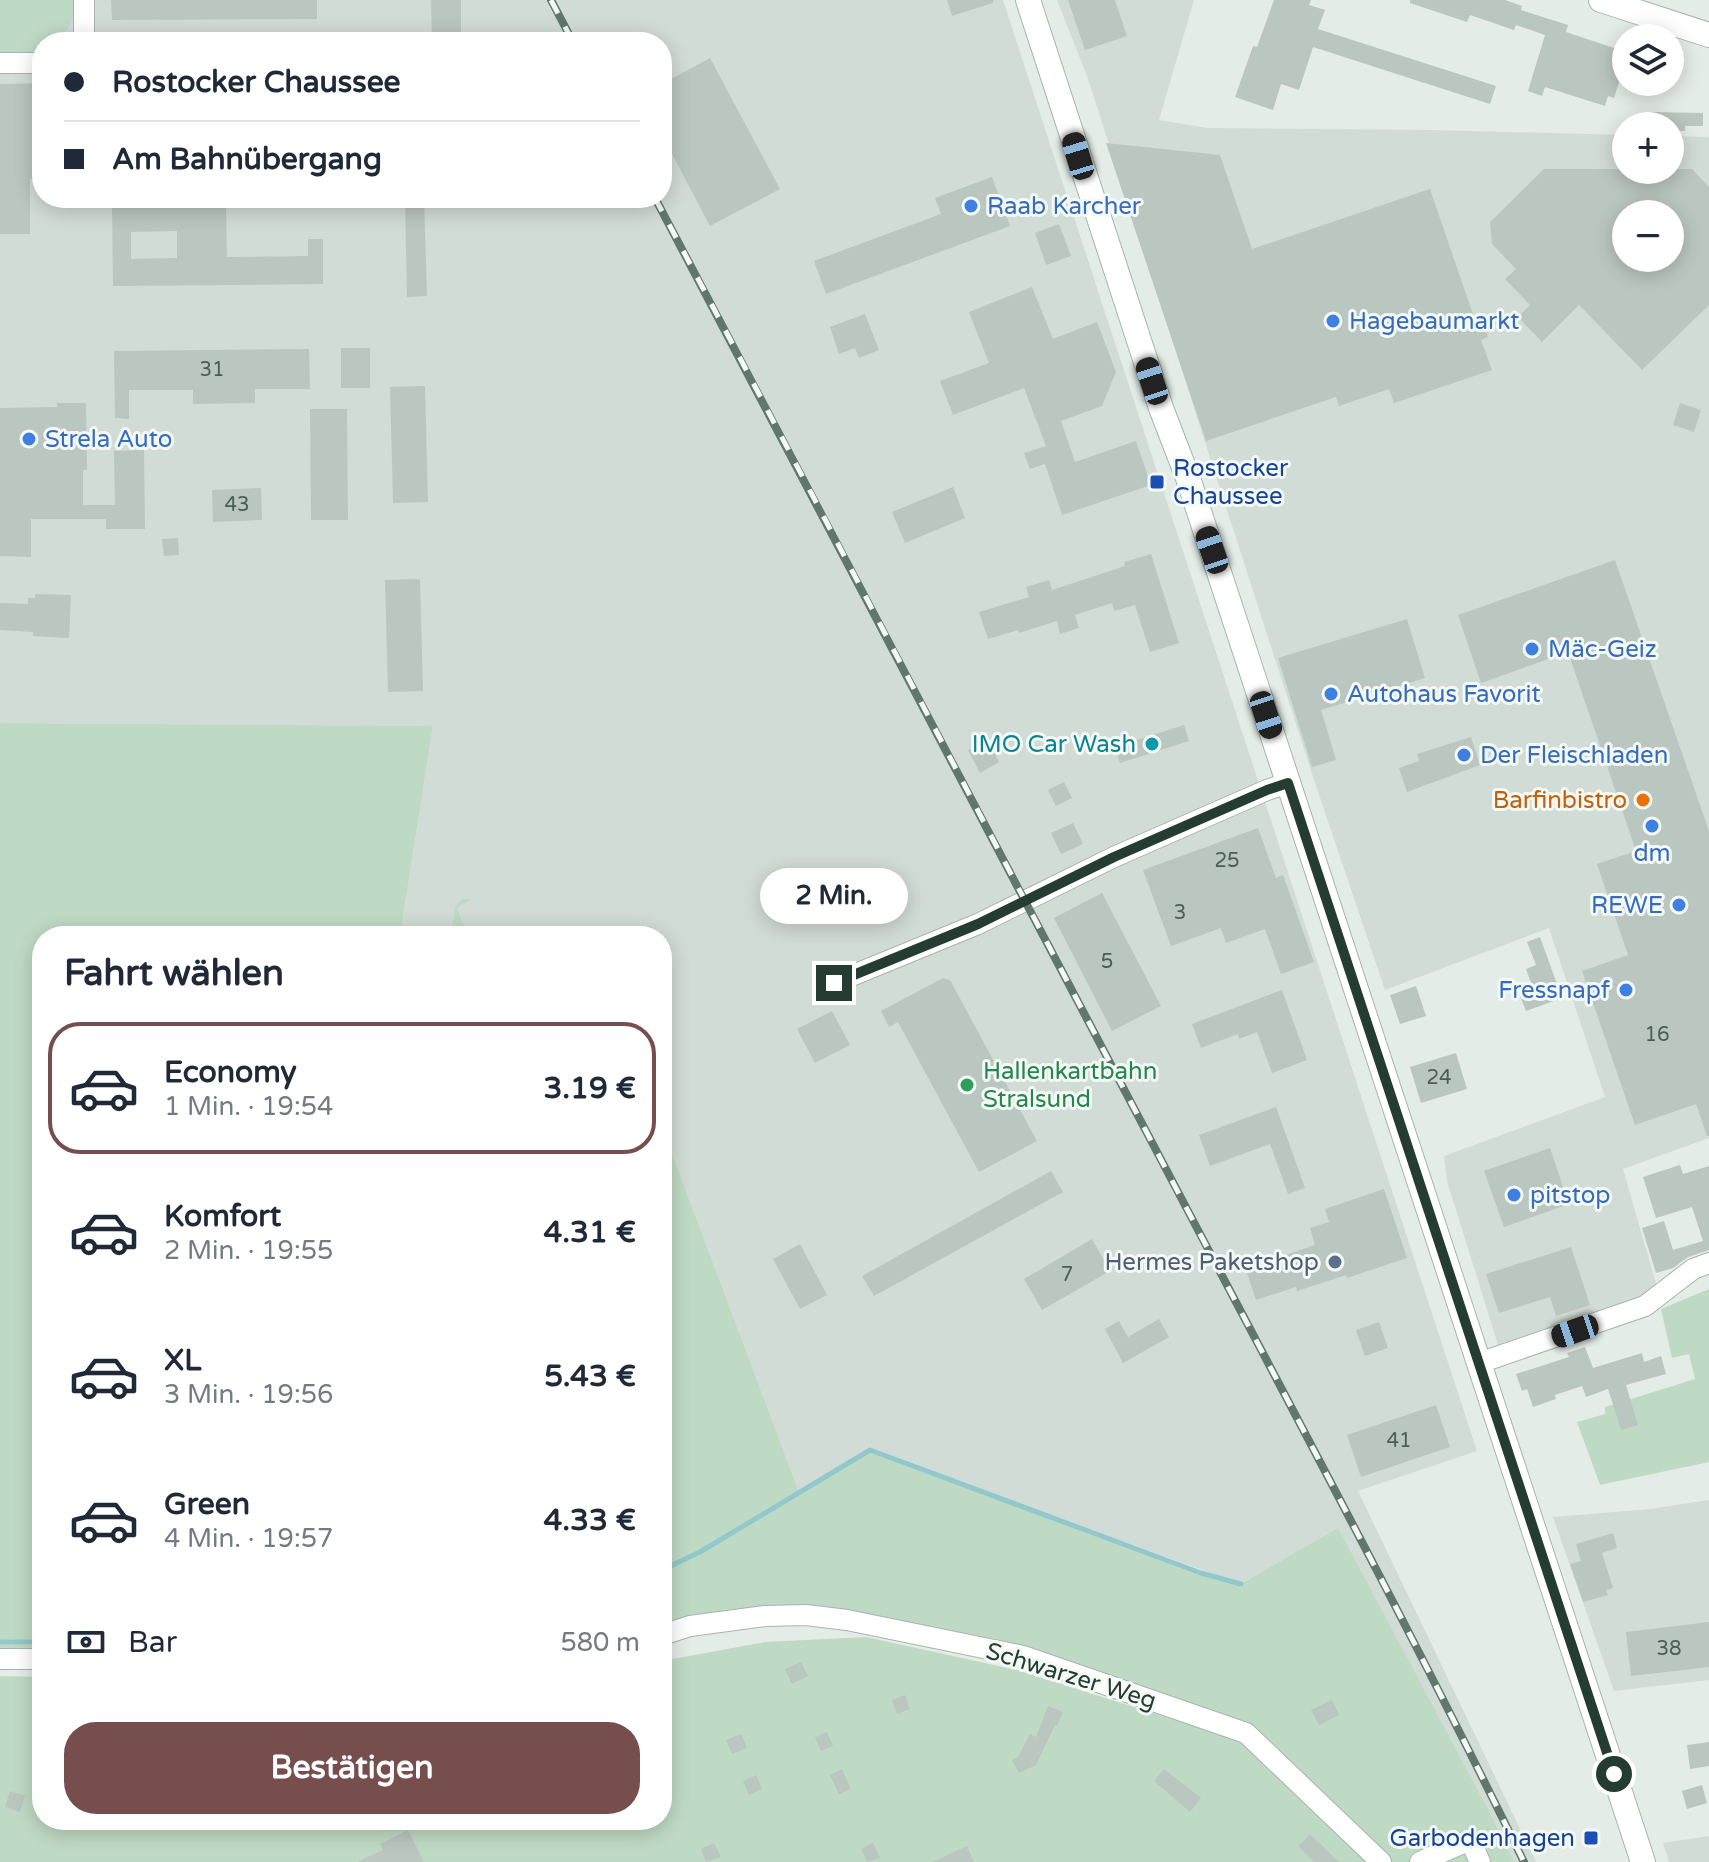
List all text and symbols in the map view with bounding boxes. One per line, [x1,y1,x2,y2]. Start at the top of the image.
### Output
map controls [1612,24,1684,272]
button: layers [1612,24,1684,96]
text: Rostocker Chaussee [112,64,401,101]
button: + [1612,112,1684,184]
car [1060,130,1096,182]
text: Am Bahnübergang [112,141,382,178]
place label: Raab Karcher [987,192,1142,221]
marker: Raab Karcher [962,197,980,215]
button: − [1612,200,1684,272]
place label: Hagebaumarkt [1349,307,1519,336]
marker: Hagebaumarkt [1324,312,1342,330]
car [1133,354,1171,408]
house number: 31 [199,358,225,382]
place label: Strela Auto [45,425,172,454]
marker: Strela Auto [20,430,38,448]
place label: Rostocker Chaussee [1173,454,1289,511]
marker: Rostocker Chaussee [1148,473,1166,491]
house number: 43 [224,493,250,517]
car [1193,523,1231,577]
place label: Mäc-Geiz [1548,635,1657,664]
marker: Mäc-Geiz [1523,640,1541,658]
place label: Autohaus Favorit [1347,680,1541,709]
marker: Autohaus Favorit [1322,685,1340,703]
car [1247,688,1285,742]
place label: IMO Car Wash [972,730,1136,759]
marker: IMO Car Wash [1143,735,1161,753]
place label: Der Fleischladen [1480,741,1668,770]
marker: Der Fleischladen [1455,746,1473,764]
place label: Barfinbistro [1493,786,1627,815]
marker: Barfinbistro [1634,791,1652,809]
marker: dm [1643,817,1661,835]
place label: dm [1633,839,1671,868]
house number: 25 [1214,849,1240,873]
callout: 2 Min. [760,867,908,923]
text: 2 Min. [795,880,873,911]
place label: REWE [1591,891,1663,920]
marker: REWE [1670,896,1688,914]
house number: 3 [1174,901,1186,925]
house number: 5 [1101,950,1113,974]
text: Fahrt wählen [64,952,284,995]
route end [816,965,852,1001]
place label: Fressnapf [1498,976,1611,1005]
marker: Fressnapf [1617,981,1635,999]
house number: 16 [1644,1023,1670,1047]
icon: car [68,1052,140,1124]
text: Economy [164,1054,297,1091]
place label: Hallenkartbahn Stralsund [983,1057,1157,1114]
house number: 24 [1426,1066,1452,1090]
text: 3.19 € [543,1070,636,1107]
marker: Hallenkartbahn Stralsund [958,1076,976,1094]
text: 1 Min. · 19:54 [164,1091,333,1122]
place label: pitstop [1530,1181,1610,1210]
marker: pitstop [1505,1186,1523,1204]
icon: car [68,1196,140,1268]
text: Komfort [164,1198,281,1235]
text: 4.31 € [543,1214,636,1251]
text: 2 Min. · 19:55 [164,1235,333,1266]
place label: Hermes Paketshop [1105,1248,1319,1277]
marker: Hermes Paketshop [1326,1253,1344,1271]
house number: 7 [1061,1263,1073,1287]
car [1548,1312,1602,1350]
icon: car [68,1340,140,1412]
text: XL [164,1342,201,1379]
text: 5.43 € [544,1358,636,1395]
text: 3 Min. · 19:56 [164,1379,333,1410]
house number: 41 [1386,1429,1412,1453]
icon: car [68,1484,140,1556]
text: Green [164,1486,250,1523]
text: 4.33 € [543,1502,636,1539]
text: 4 Min. · 19:57 [164,1523,333,1554]
icon: cash [64,1620,108,1664]
text: Bar [128,1624,177,1661]
text: 580 m [560,1627,640,1658]
street label: Schwarzer Weg [982,1636,1160,1716]
house number: 38 [1656,1637,1682,1661]
button: Bestätigen [64,1722,640,1814]
route start [1596,1756,1632,1792]
place label: Garbodenhagen [1390,1824,1575,1853]
marker: Garbodenhagen [1582,1829,1600,1847]

